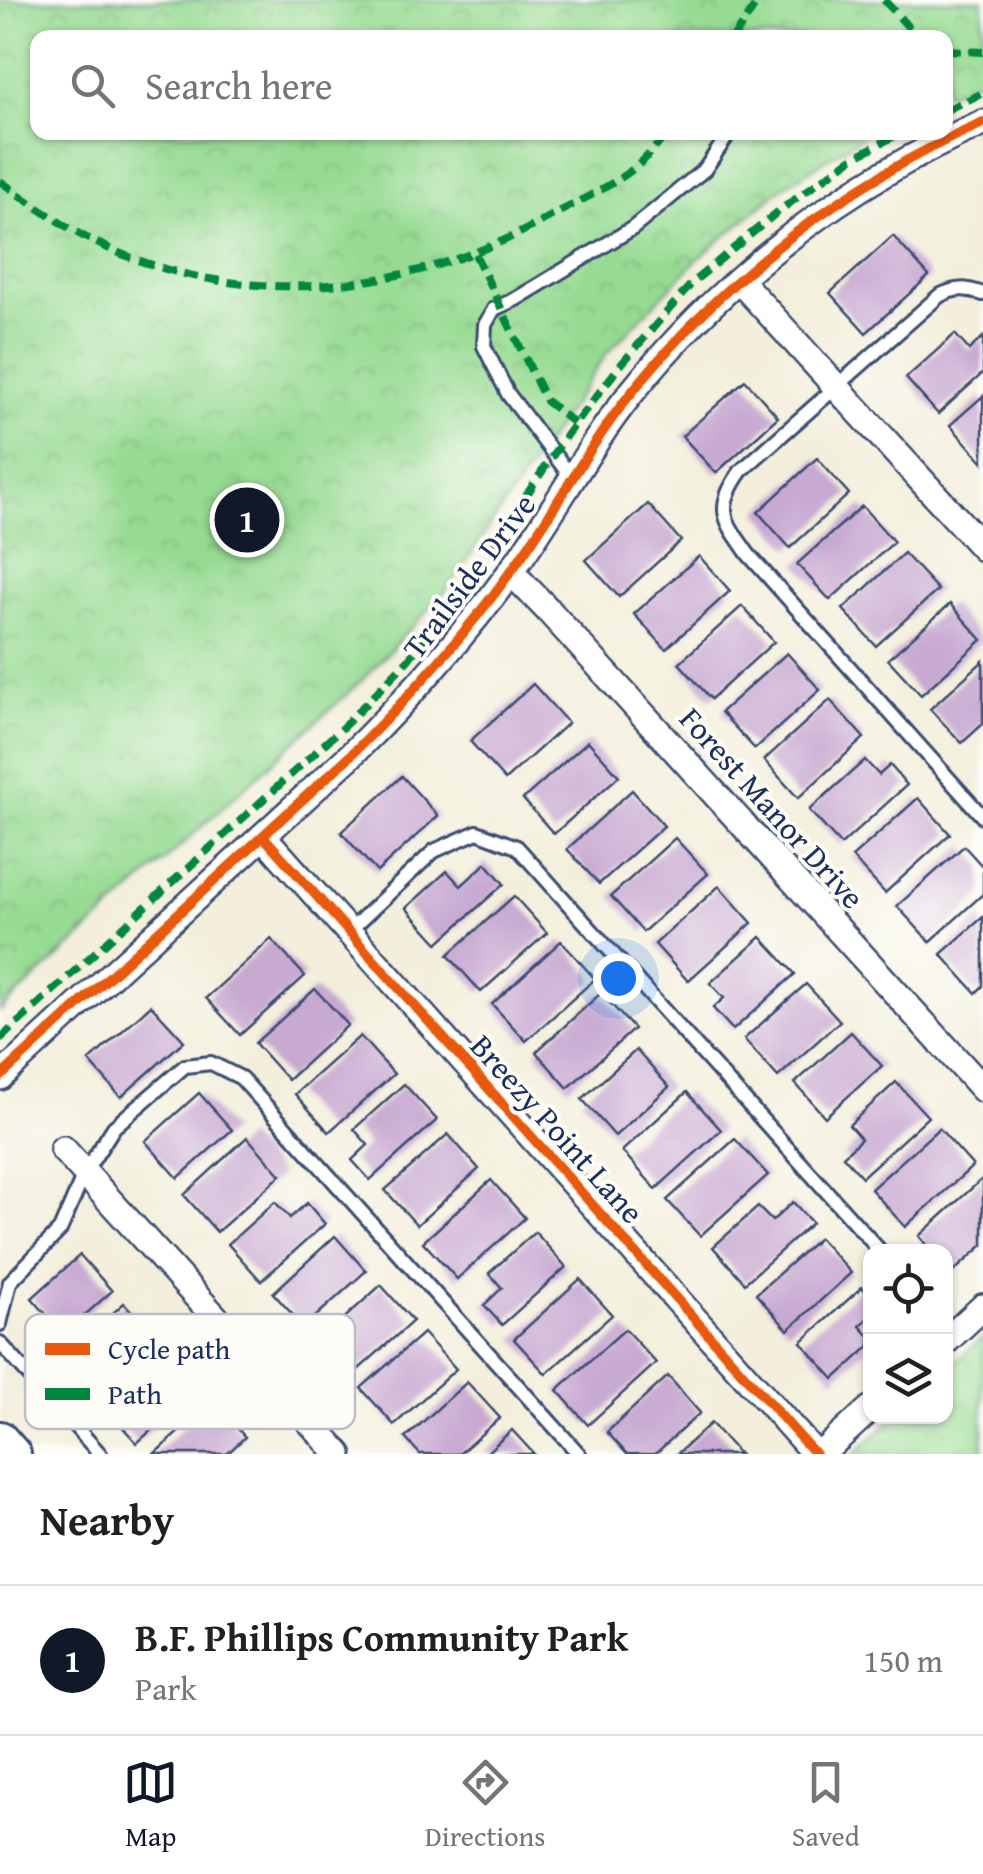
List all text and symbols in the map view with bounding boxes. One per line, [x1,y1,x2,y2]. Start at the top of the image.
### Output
search box [30,30,953,140]
text: Search here [145,57,333,113]
icon: search [65,58,120,113]
pin: 1 [214,482,280,558]
street label: Trailside Drive [391,483,547,668]
street label: Forest Manor Drive [669,696,876,919]
your location [593,953,644,1004]
street label: Breezy Point Lane [459,1024,655,1234]
map controls [863,1244,953,1424]
button: locate [863,1244,953,1334]
legend [25,1314,355,1429]
text: Cycle path [108,1328,231,1369]
button: layers [863,1334,953,1424]
text: Path [108,1373,162,1414]
text: Nearby [40,1489,174,1550]
text: B.F. Phillips Community Park [135,1609,628,1665]
text: 1 [64,1637,81,1684]
text: 150 m [864,1637,943,1684]
text: Park [135,1665,197,1712]
tab: Map [123,1755,178,1856]
tab: Directions [425,1755,545,1856]
tab: Saved [792,1755,860,1856]

